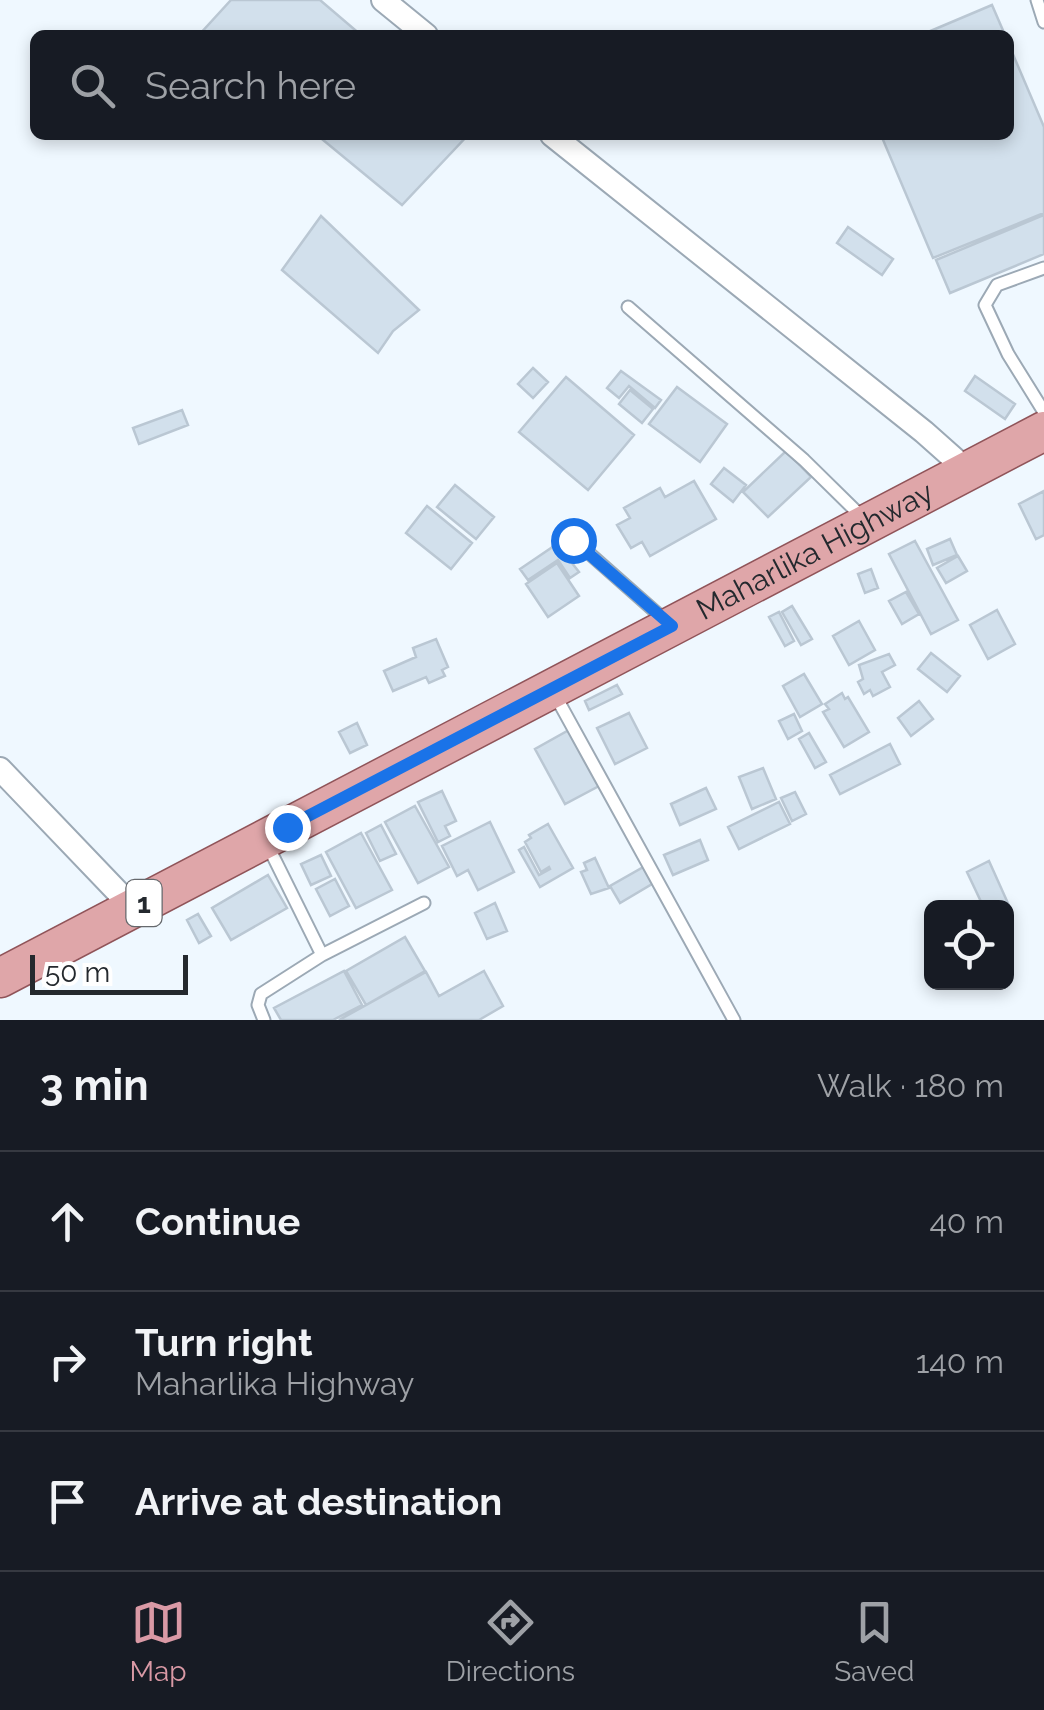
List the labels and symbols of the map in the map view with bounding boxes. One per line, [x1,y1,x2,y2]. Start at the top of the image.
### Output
street label: Maharlika Highway [691,474,939,627]
route start [551,518,597,564]
route end [265,805,311,851]
road number: 1 [126,880,162,926]
scale bar [30,950,188,994]

